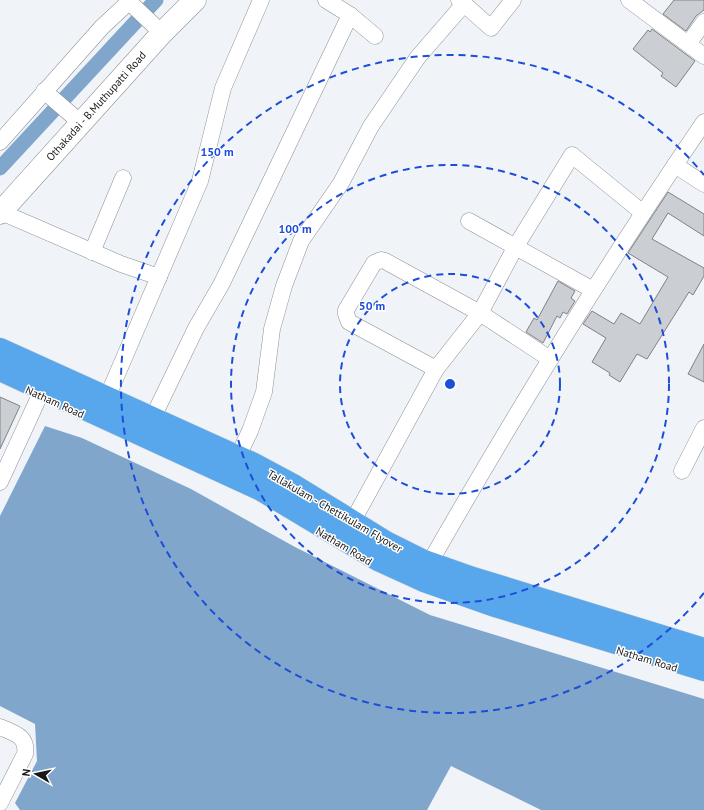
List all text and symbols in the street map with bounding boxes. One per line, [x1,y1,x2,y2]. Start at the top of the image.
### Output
street label: Othakadai - B.Muthupatti Road [43,48,149,164]
text: 150 m [200,144,234,159]
text: 100 m [278,221,312,236]
text: 50 m [359,298,385,313]
centre of rings [443,377,457,391]
street label: Natham Road [23,383,87,421]
street label: Tallakulam - Chettikulam Flyover [265,467,405,556]
street label: Natham Road [313,524,375,568]
street label: Natham Road [615,643,679,675]
north arrow [16,754,56,794]
text: N [19,768,34,777]

